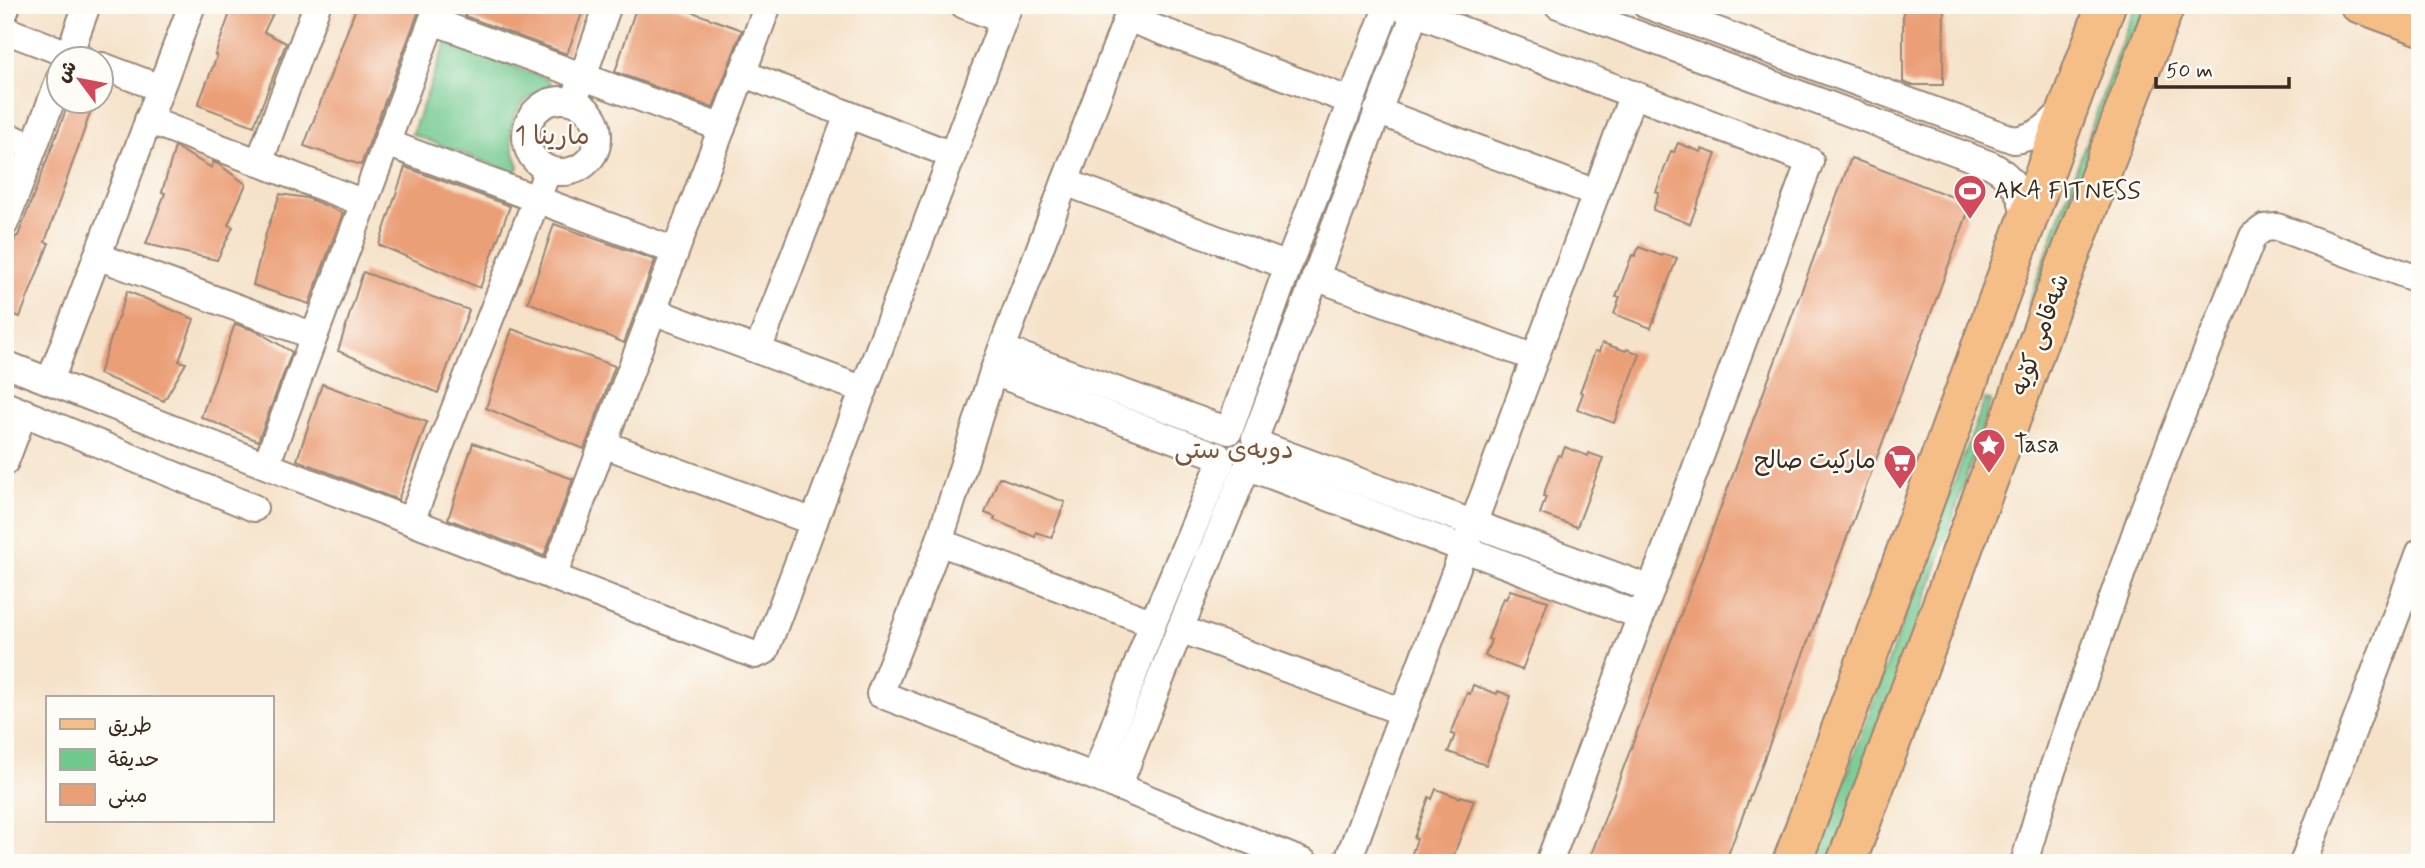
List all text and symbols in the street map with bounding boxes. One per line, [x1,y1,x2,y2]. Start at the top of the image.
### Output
north arrow [46,46,116,116]
scale bar [2156,46,2288,90]
text: ش [51,56,83,87]
text: 50 m [2166,57,2213,85]
district label: مارینا 1 [514,120,590,154]
sports icon: AKA FITNESS [1951,172,1989,221]
place label: AKA FITNESS [1994,176,2141,207]
street label: شەقامی کۆیە [2005,270,2077,400]
place icon: Tasa [1970,426,2008,475]
place label: Tasa [2014,430,2059,461]
district label: دوبه‌ی ستی [1174,434,1294,468]
supermarket icon: ماركيت صالح [1881,442,1919,491]
place label: ماركيت صالح [1754,446,1876,477]
legend [46,696,273,822]
text: طريق [108,712,152,740]
text: حديقة [108,746,159,774]
text: مبنى [108,782,147,810]

